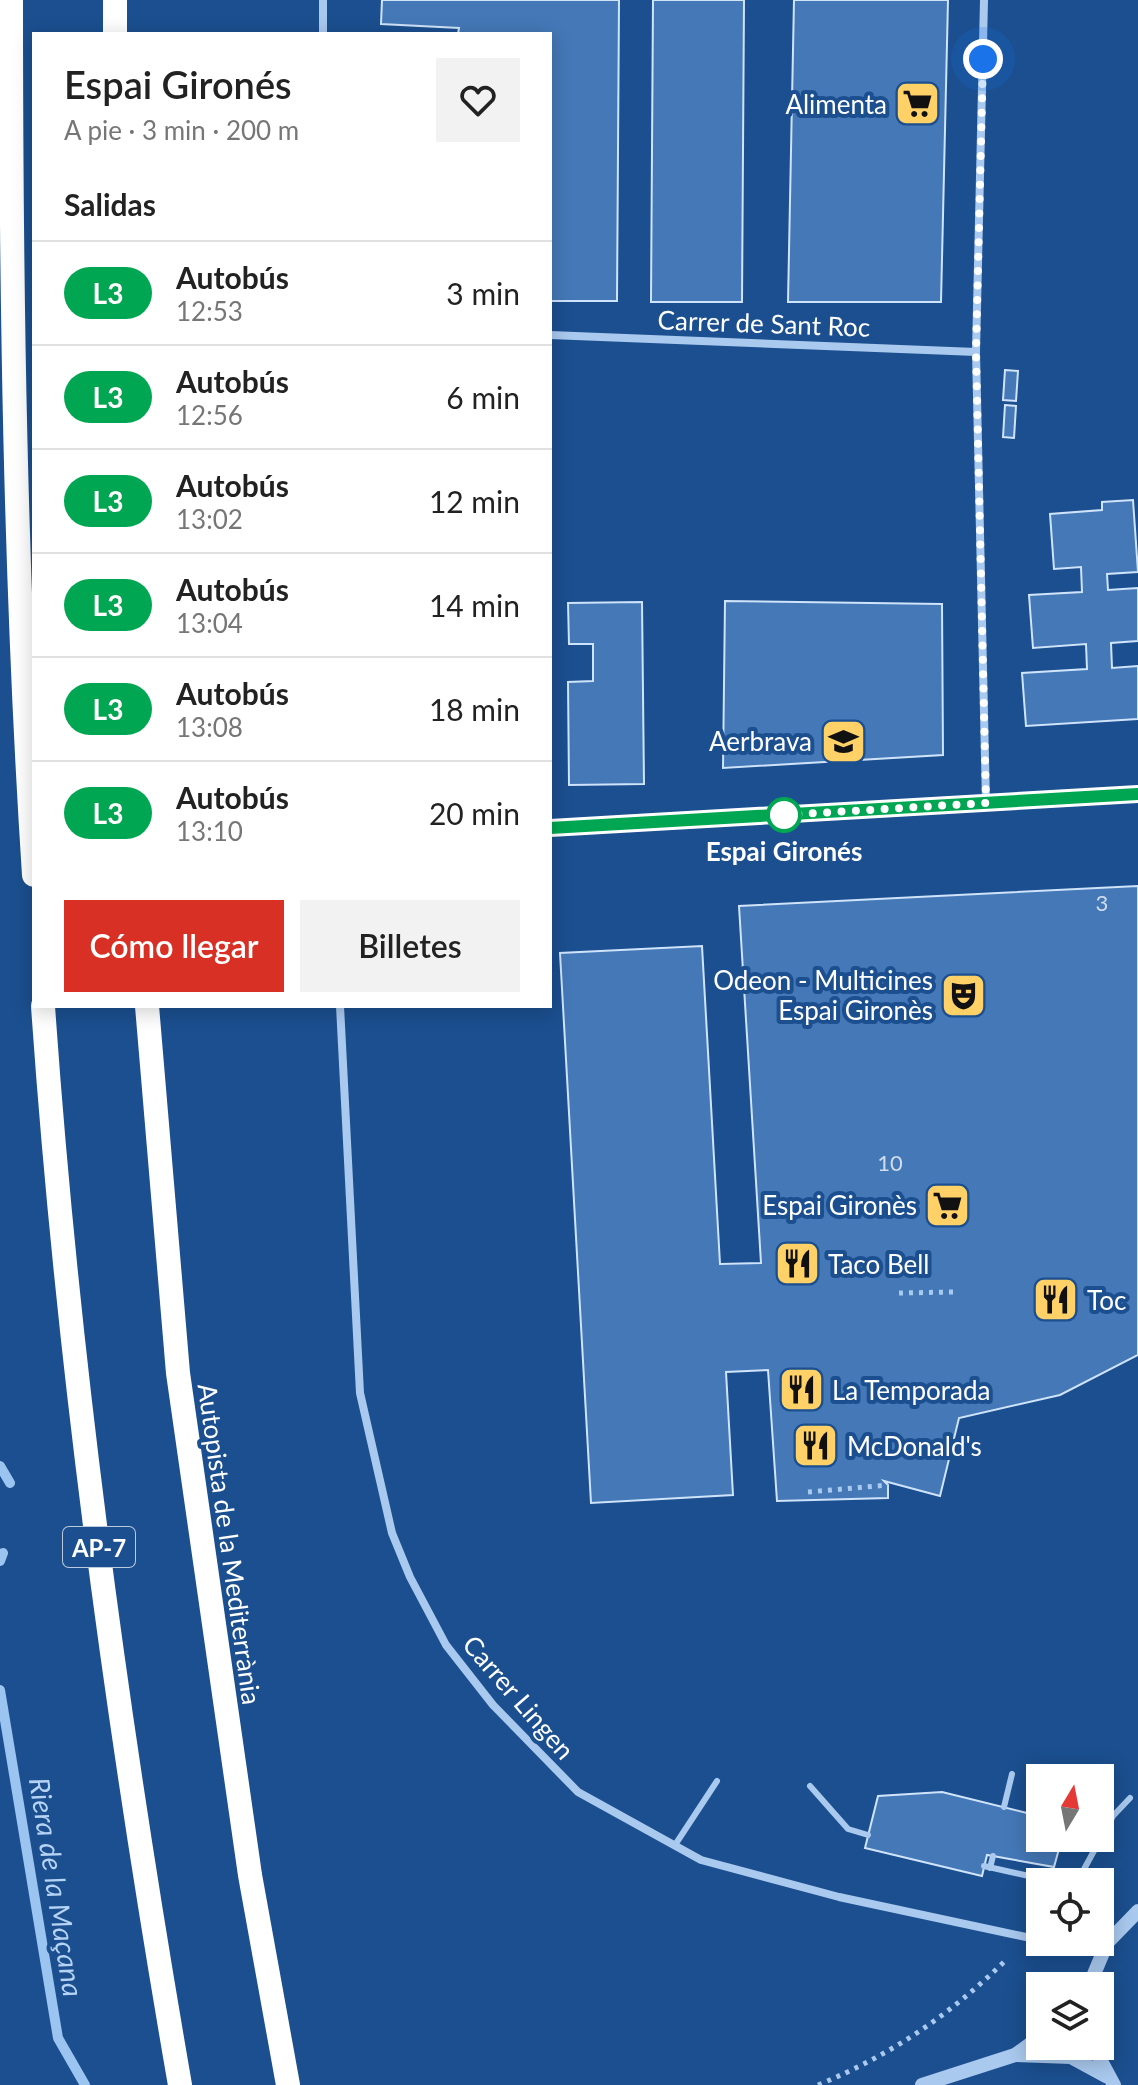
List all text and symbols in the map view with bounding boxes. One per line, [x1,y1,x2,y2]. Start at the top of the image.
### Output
your location [963,39,1003,79]
button: heart [436,58,520,142]
text: Espai Gironés [64,61,292,107]
supermarket icon: Alimenta [894,80,942,128]
place label: Alimenta [785,88,887,120]
text: A pie · 3 min · 200 m [64,114,299,146]
text: Salidas [64,186,156,222]
text: Autobús [176,259,289,295]
text: 3 min [446,275,520,311]
text: L3 [93,276,123,310]
text: 12:53 [176,295,243,327]
street label: Carrer de Sant Roc [657,303,871,343]
text: Autobús [176,363,289,399]
text: 6 min [446,379,520,415]
text: L3 [93,380,123,414]
text: 12:56 [176,399,243,431]
text: Autobús [176,467,289,503]
text: 12 min [429,483,520,519]
text: L3 [93,484,123,518]
text: 13:02 [176,503,243,535]
text: Autobús [176,571,289,607]
text: 14 min [429,587,520,623]
text: L3 [93,588,123,622]
text: 13:04 [176,607,243,639]
text: Autobús [176,675,289,711]
text: 18 min [429,691,520,727]
text: L3 [93,692,123,726]
text: 13:08 [176,711,243,743]
school or university icon: Aerbrava [819,717,867,765]
place label: Aerbrava [709,725,812,757]
text: Autobús [176,779,289,815]
text: 20 min [429,795,520,831]
text: L3 [93,796,123,830]
marker: Espai Gironés [767,798,801,832]
text: 13:10 [176,815,243,847]
place label: Espai Gironés [706,835,862,867]
house number: 3 [1096,889,1108,916]
button: Cómo llegar [64,900,284,992]
button: Billetes [300,900,520,992]
place label: Odeon - Multicines Espai Gironès [713,964,933,1026]
theatre icon: Odeon - Multicines Espai Gironès [940,971,988,1019]
house number: 10 [877,1149,903,1176]
supermarket icon: Espai Gironès [924,1181,972,1229]
place label: Espai Gironès [762,1189,917,1221]
restaurant icon: Taco Bell [773,1240,821,1288]
place label: Taco Bell [828,1248,930,1280]
restaurant icon: Toc [1032,1276,1080,1324]
place label: Toc [1087,1284,1126,1316]
restaurant icon: La Temporada [777,1366,825,1414]
place label: La Temporada [832,1374,990,1406]
street label: Autopista de la Mediterrània [192,1381,268,1707]
restaurant icon: McDonald's [792,1422,840,1470]
place label: McDonald's [847,1430,982,1462]
road number: AP-7 [63,1527,135,1567]
street label: Carrer Lingen [457,1629,581,1765]
north arrow [1026,1764,1114,1852]
map controls [1026,1764,1114,2060]
water label: Riera de la Maçana [23,1775,91,1999]
button: locate [1026,1868,1114,1956]
button: layers [1026,1972,1114,2060]

